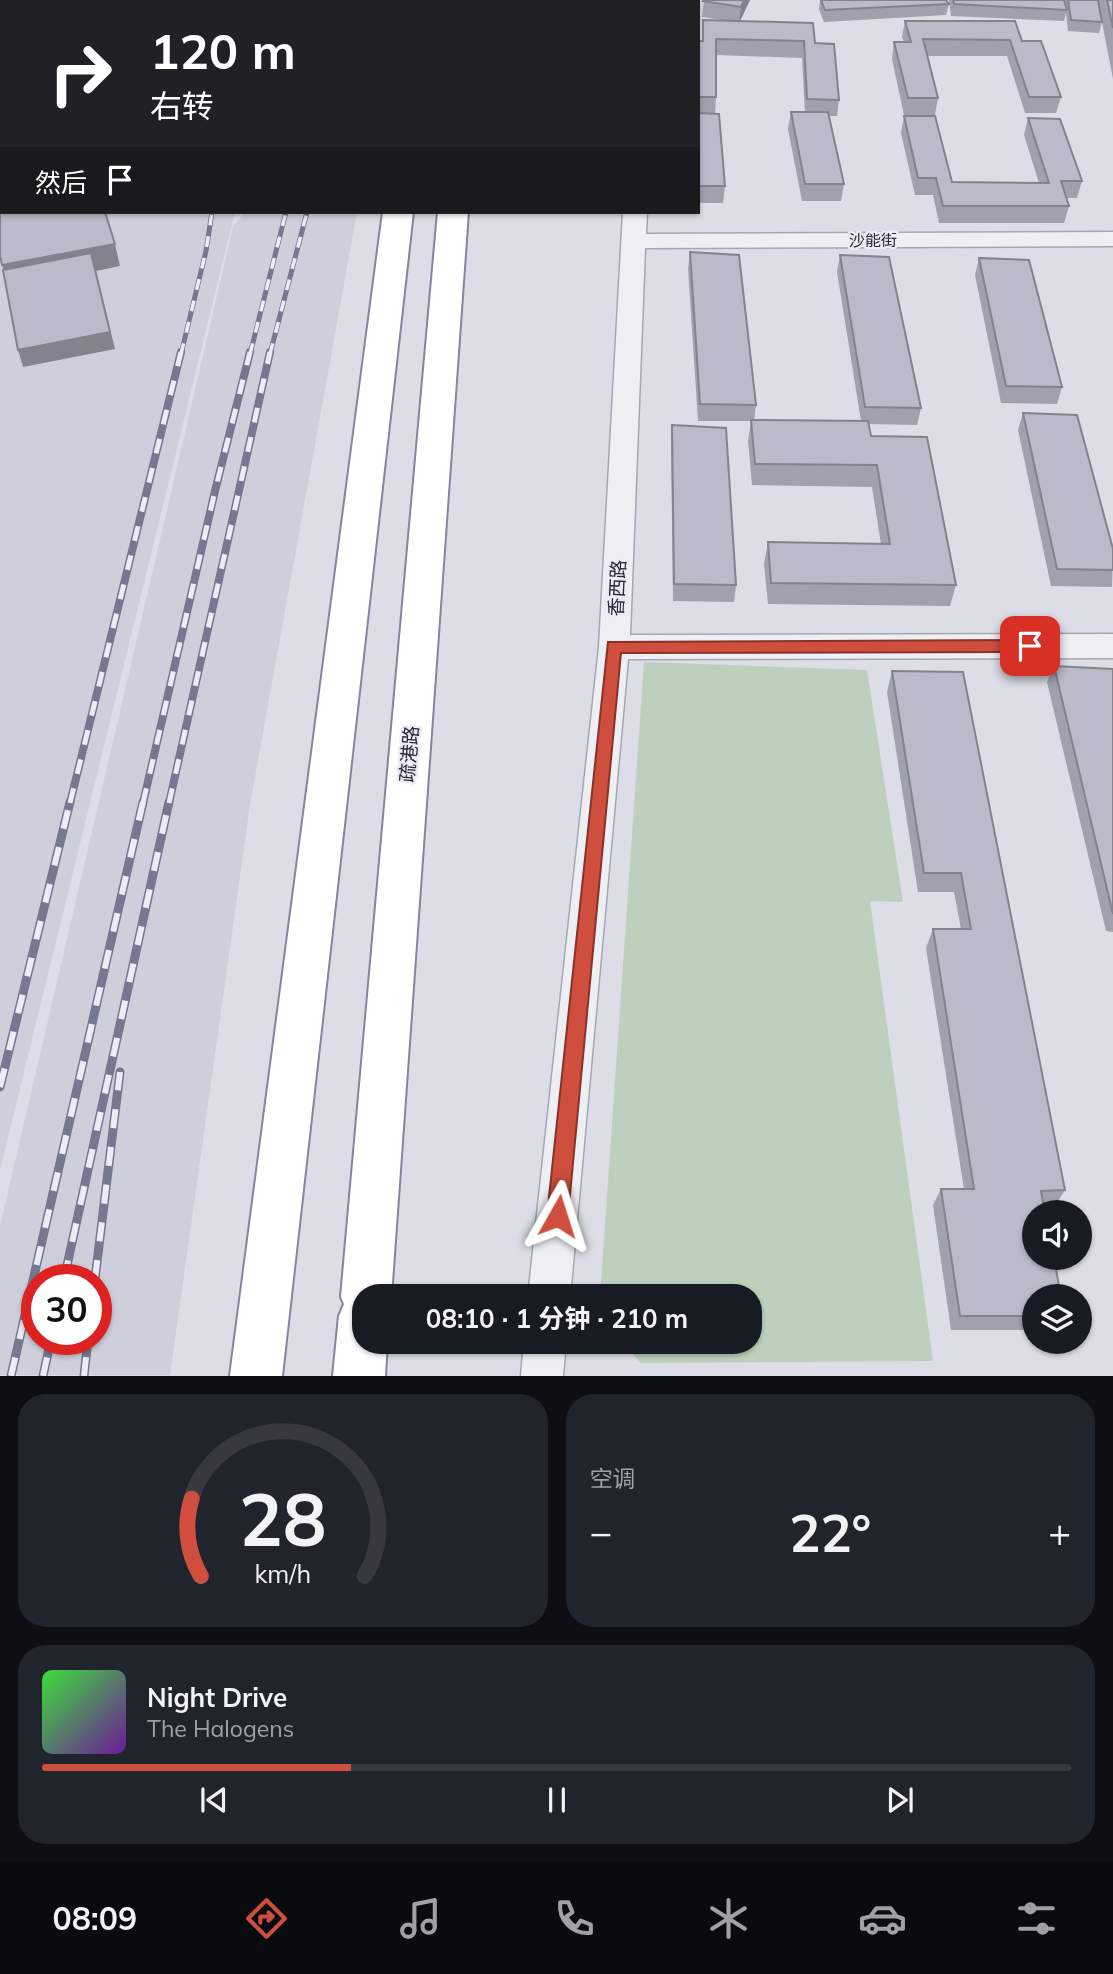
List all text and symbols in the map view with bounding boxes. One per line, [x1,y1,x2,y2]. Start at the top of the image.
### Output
text: 120 m [150,20,296,81]
icon: right [35,28,126,119]
text: 右转 [150,86,214,126]
icon: arrive [101,161,139,199]
text: 然后 [35,166,87,199]
street label: 沙能街 [849,230,897,250]
street label: 香西路 [604,559,630,617]
pin [1000,616,1060,676]
icon: arrive [1011,627,1049,665]
street label: 疏港路 [395,725,423,783]
position arrow [521,1179,595,1253]
map controls [1022,1200,1092,1354]
button: sound [1022,1200,1092,1270]
speed limit sign: 30 [21,1264,112,1355]
button: layers [1022,1284,1092,1354]
text: 08:10 · 1 分钟 · 210 m [426,1302,688,1335]
text: 空调 [590,1464,636,1493]
text: 28 [239,1474,326,1565]
text: 22° [789,1500,871,1565]
text: − [590,1508,612,1556]
text: + [1048,1508,1071,1556]
text: km/h [254,1558,311,1589]
text: Night Drive [147,1681,287,1714]
text: The Halogens [147,1714,294,1743]
icon: previous [195,1781,233,1819]
icon: pause [538,1781,576,1819]
icon: next [881,1781,919,1819]
icon: directions [242,1894,291,1943]
icon: music [396,1894,445,1943]
icon: phone [550,1894,599,1943]
icon: climate [704,1894,753,1943]
icon: car [858,1894,907,1943]
icon: filters [1012,1894,1061,1943]
text: 08:09 [52,1898,137,1938]

